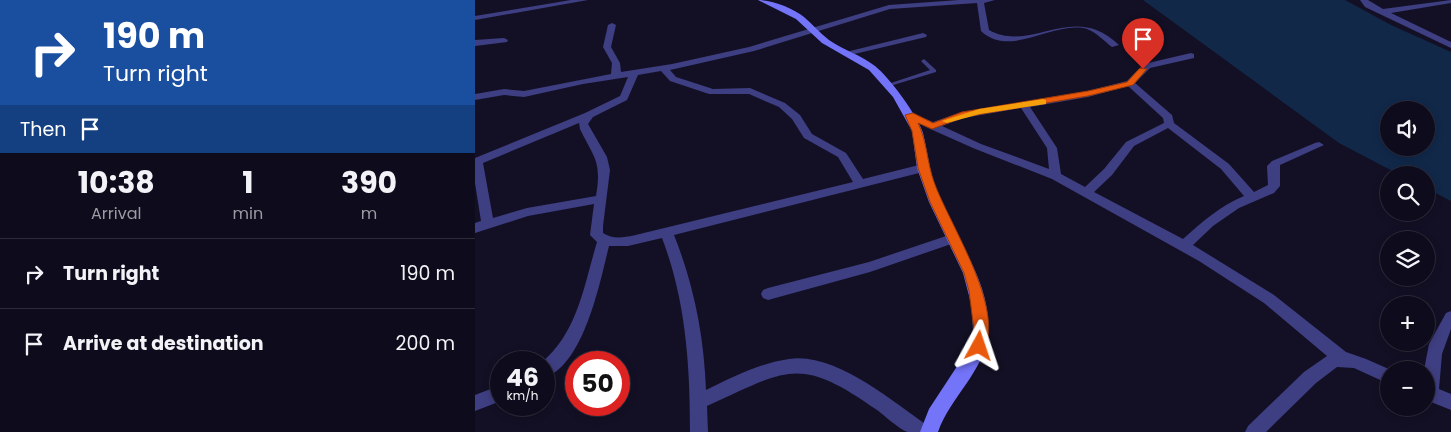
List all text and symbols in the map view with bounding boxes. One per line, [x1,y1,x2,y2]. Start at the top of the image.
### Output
text: 190 m [103,11,205,60]
pin [1122,18,1164,69]
icon: right [20,20,85,85]
icon: arrive [1129,25,1157,53]
text: Turn right [103,58,208,89]
map controls [1380,101,1435,416]
button: sound [1380,101,1435,156]
icon: arrive [76,115,104,143]
text: Then [20,116,66,143]
text: 10:38 [78,161,155,204]
text: 1 [242,161,254,204]
text: 390 [341,161,397,204]
button: search [1380,166,1435,221]
text: Arrival [91,202,141,225]
text: min [233,202,263,225]
text: m [361,202,377,225]
button: layers [1380,231,1435,286]
icon: right [20,260,48,288]
text: Turn right [63,260,159,287]
text: 190 m [400,260,455,287]
button: + [1380,296,1435,351]
position arrow [952,319,1004,371]
icon: arrive [20,330,48,358]
text: Arrive at destination [63,330,264,357]
text: 200 m [396,330,455,357]
speed limit sign: 50 [565,351,630,416]
text: 46 [506,360,539,395]
button: − [1380,361,1435,416]
text: km/h [507,387,538,404]

